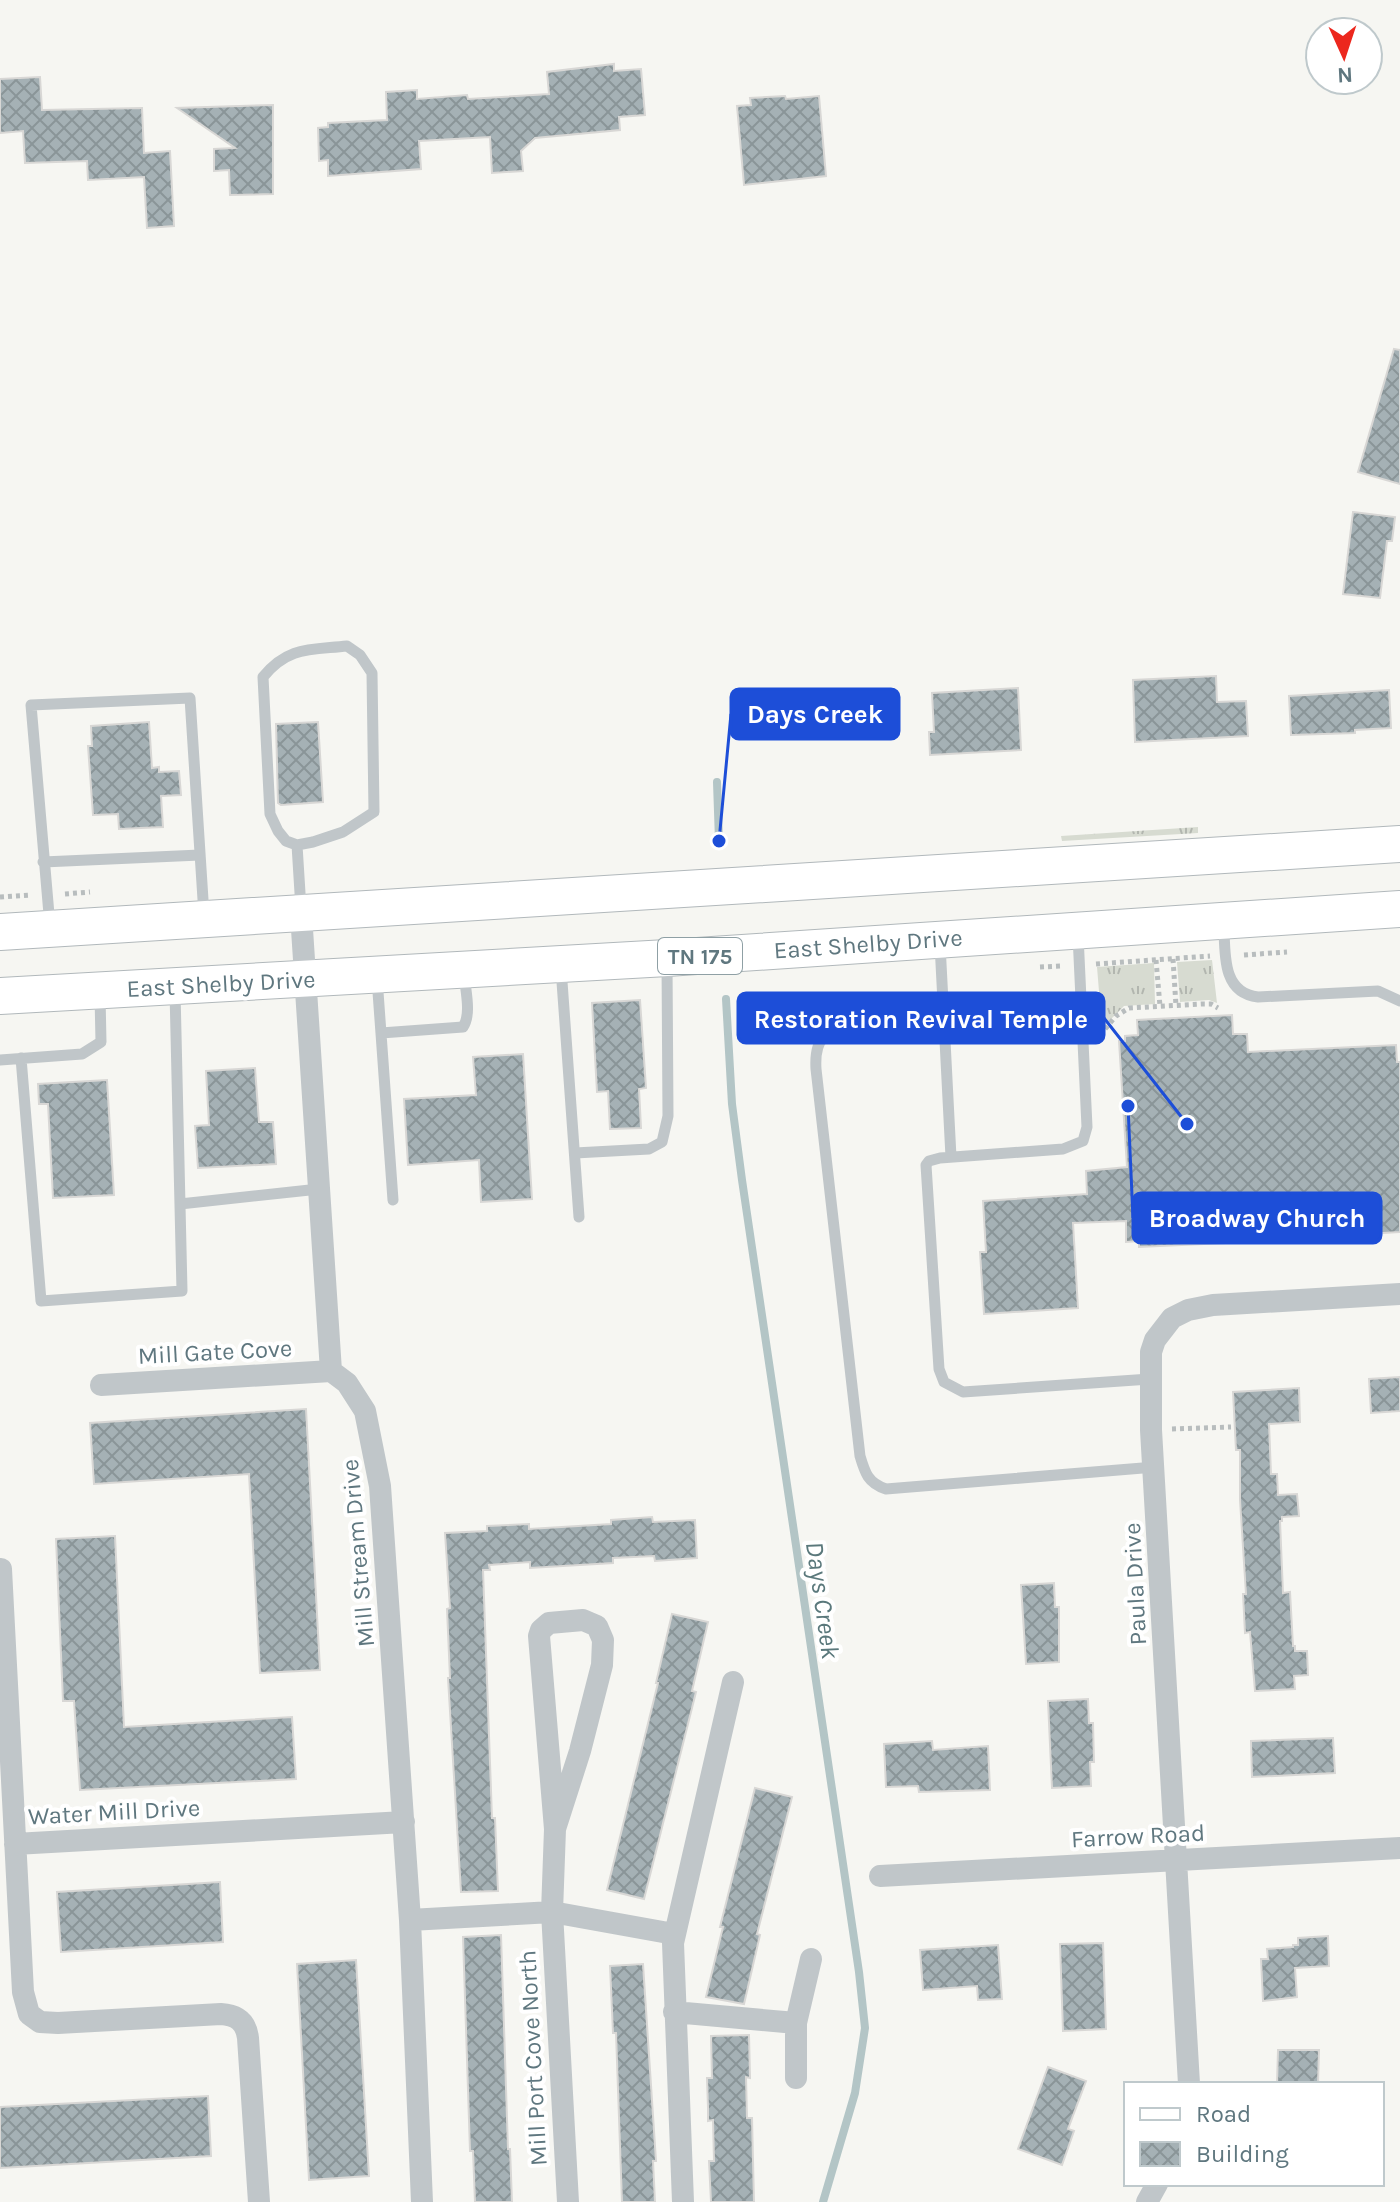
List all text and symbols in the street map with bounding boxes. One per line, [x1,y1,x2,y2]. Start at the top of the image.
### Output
north arrow [1304,16,1384,96]
text: N [1336,62,1354,88]
callout: Days Creek [731,689,899,739]
text: Days Creek [747,699,883,730]
street label: East Shelby Drive [773,923,963,965]
road number: TN 175 [658,938,742,974]
street label: East Shelby Drive [126,965,316,1003]
callout: Restoration Revival Temple [738,993,1104,1043]
text: Restoration Revival Temple [754,1004,1088,1035]
callout: Broadway Church [1133,1193,1381,1243]
text: Broadway Church [1149,1203,1365,1234]
street label: Mill Gate Cove [137,1334,293,1370]
street label: Mill Stream Drive [336,1458,380,1648]
street label: Paula Drive [1118,1522,1152,1646]
water label: Days Creek [799,1539,846,1662]
street label: Water Mill Drive [27,1794,201,1830]
street label: Farrow Road [1070,1819,1206,1853]
street label: Mill Port Cove North [513,1949,553,2167]
legend [1124,2082,1384,2186]
text: Road [1196,2100,1251,2128]
text: Building [1196,2140,1289,2168]

